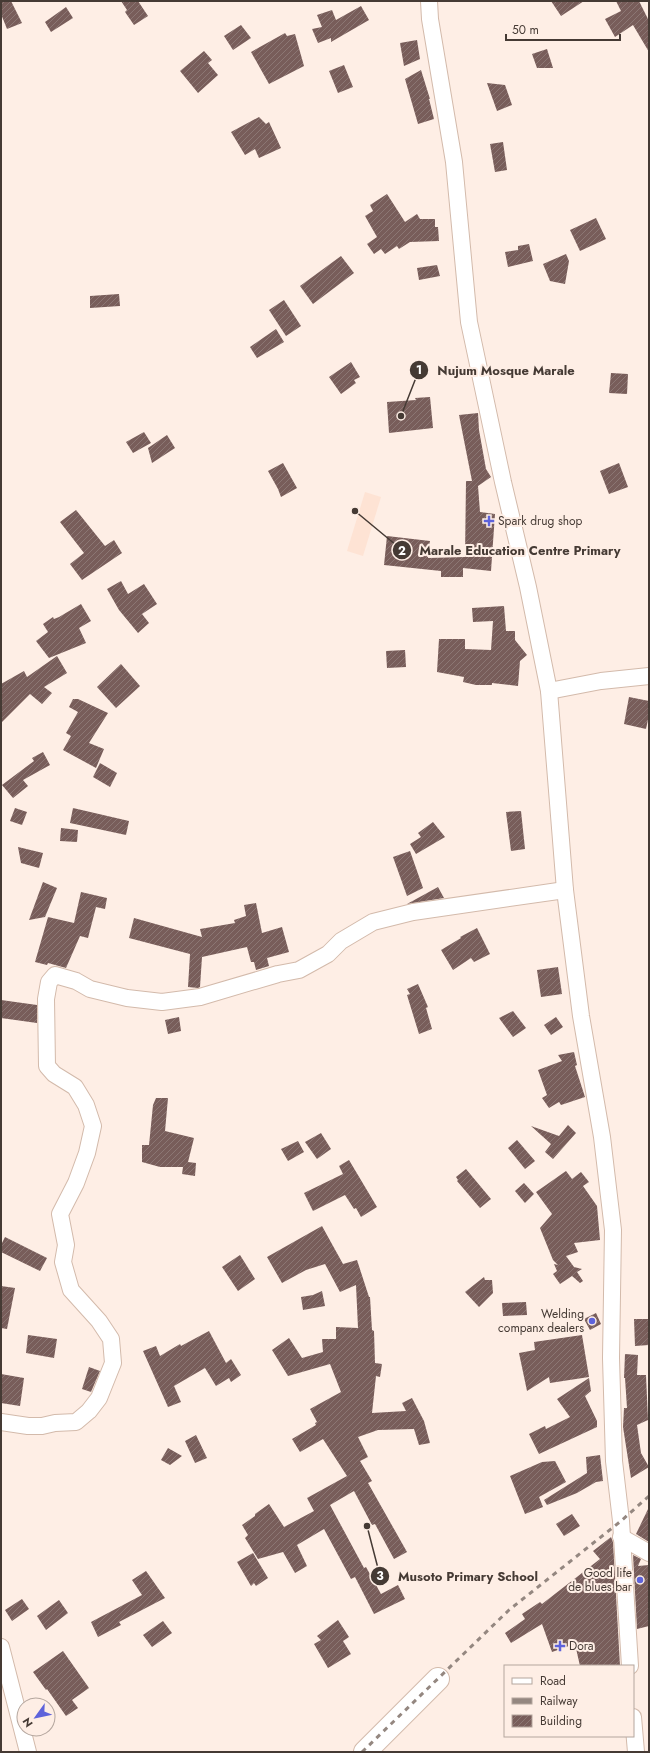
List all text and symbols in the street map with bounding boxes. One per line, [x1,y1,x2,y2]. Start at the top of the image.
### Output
scale bar [506,16,620,42]
text: 50 m [512,21,539,39]
callout: Nujum Mosque Marale [409,358,582,383]
text: 1 [416,361,422,379]
text: Nujum Mosque Marale [437,361,575,380]
place label: Spark drug shop [498,512,583,530]
marker: Spark drug shop [483,515,495,527]
callout: Marale Education Centre Primary [392,538,629,563]
text: Marale Education Centre Primary [420,541,621,560]
text: 2 [398,542,406,560]
place label: Welding companx dealers [498,1305,584,1337]
marker: Welding companx dealers [587,1316,597,1326]
callout: Musoto Primary School [370,1564,546,1589]
place label: Good life de blues bar [568,1564,633,1596]
text: 3 [376,1567,384,1585]
text: Musoto Primary School [398,1567,538,1586]
marker: Good life de blues bar [635,1575,645,1585]
place label: Dora [569,1637,594,1655]
marker: Dora [554,1640,566,1652]
legend [504,1665,634,1737]
text: Road [540,1672,566,1690]
text: Railway [540,1692,578,1710]
north arrow [16,1697,56,1737]
text: Building [540,1712,582,1730]
text: N [19,1714,37,1730]

